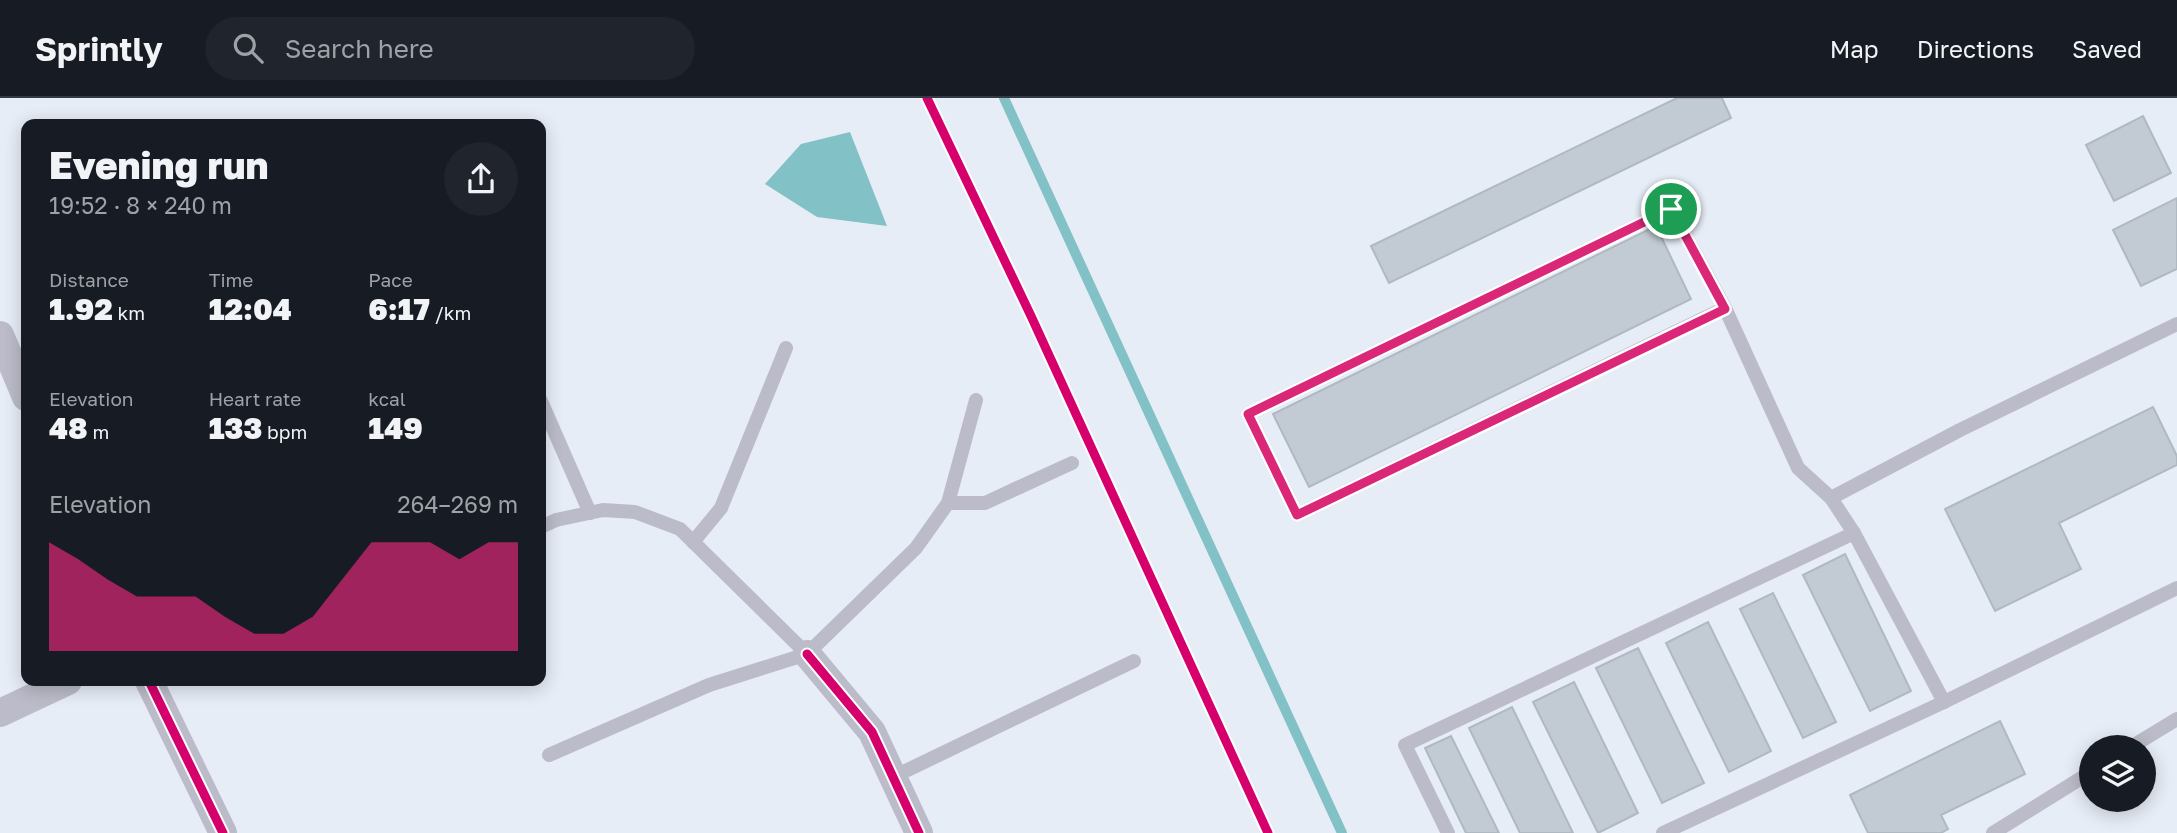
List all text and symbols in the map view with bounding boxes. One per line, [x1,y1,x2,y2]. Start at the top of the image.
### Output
search box [205,17,695,80]
text: Sprintly [35,29,163,68]
icon: search [229,29,267,67]
text: Search here [285,33,434,64]
text: Map [1830,34,1879,63]
text: Directions [1917,34,2034,63]
text: Saved [2072,34,2142,63]
text: Evening run [49,142,268,187]
button: share [444,142,518,216]
pin [1641,179,1701,239]
icon: arrive [1652,190,1690,228]
text: 19:52 · 8 × 240 m [49,191,232,219]
text: Distance [49,268,129,291]
text: Time [209,268,253,291]
text: Pace [368,268,413,291]
text: 1.92 [49,291,113,327]
text: 12:04 [209,291,292,327]
text: 6:17 [368,291,430,327]
text: km [113,301,145,324]
text: /km [430,301,471,324]
text: Elevation [49,387,134,410]
text: Heart rate [209,387,301,410]
text: kcal [368,387,406,410]
text: 48 [49,410,88,446]
text: 133 [209,410,262,446]
text: 149 [368,410,423,446]
text: m [88,420,109,443]
text: bpm [262,420,307,443]
text: Elevation [49,490,151,518]
text: 264–269 m [397,490,518,518]
map controls [2079,735,2156,812]
button: layers [2079,735,2156,812]

